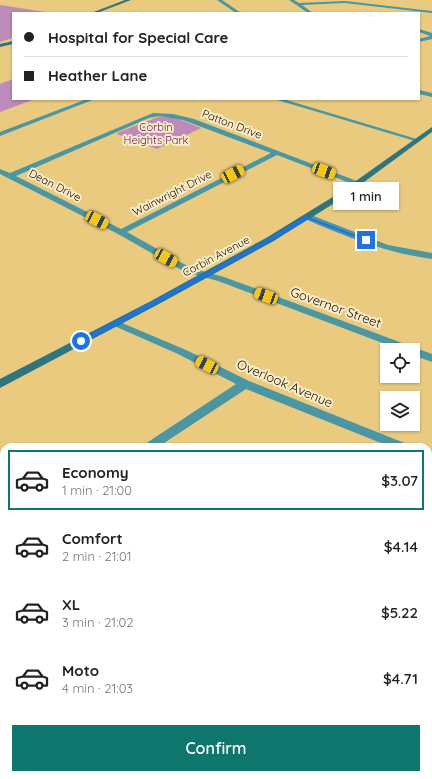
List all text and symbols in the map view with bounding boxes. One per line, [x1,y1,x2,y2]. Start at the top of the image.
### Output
text: Hospital for Special Care [48,28,228,47]
text: Heather Lane [48,66,147,85]
street label: Patton Drive [200,106,264,142]
park label: Corbin Heights Park [124,120,189,147]
car [311,161,337,181]
car [220,163,246,185]
street label: Dean Drive [27,166,83,204]
street label: Wainwright Drive [130,167,214,219]
callout: 1 min [333,182,399,210]
text: 1 min [350,188,382,204]
car [84,209,110,231]
route end [357,231,375,249]
street label: Corbin Avenue [180,232,252,280]
car [153,247,179,269]
street label: Governor Street [288,283,384,331]
car [253,286,279,306]
route start [72,332,90,350]
map controls [380,343,420,431]
button: locate [380,343,420,383]
car [194,354,220,376]
street label: Overlook Avenue [235,356,335,410]
button: layers [380,391,420,431]
icon: car [14,462,50,498]
text: Economy [62,463,129,482]
text: $3.07 [381,471,418,490]
text: 1 min · 21:00 [62,482,132,498]
icon: car [14,528,50,564]
text: Comfort [62,529,123,548]
text: $4.14 [384,537,418,556]
text: 2 min · 21:01 [62,548,132,564]
icon: car [14,594,50,630]
text: XL [62,595,80,614]
text: $5.22 [381,603,418,622]
text: 3 min · 21:02 [62,614,134,630]
icon: car [14,660,50,696]
text: Moto [62,661,99,680]
text: $4.71 [383,669,418,688]
text: 4 min · 21:03 [62,680,133,696]
button: Confirm [12,725,420,771]

